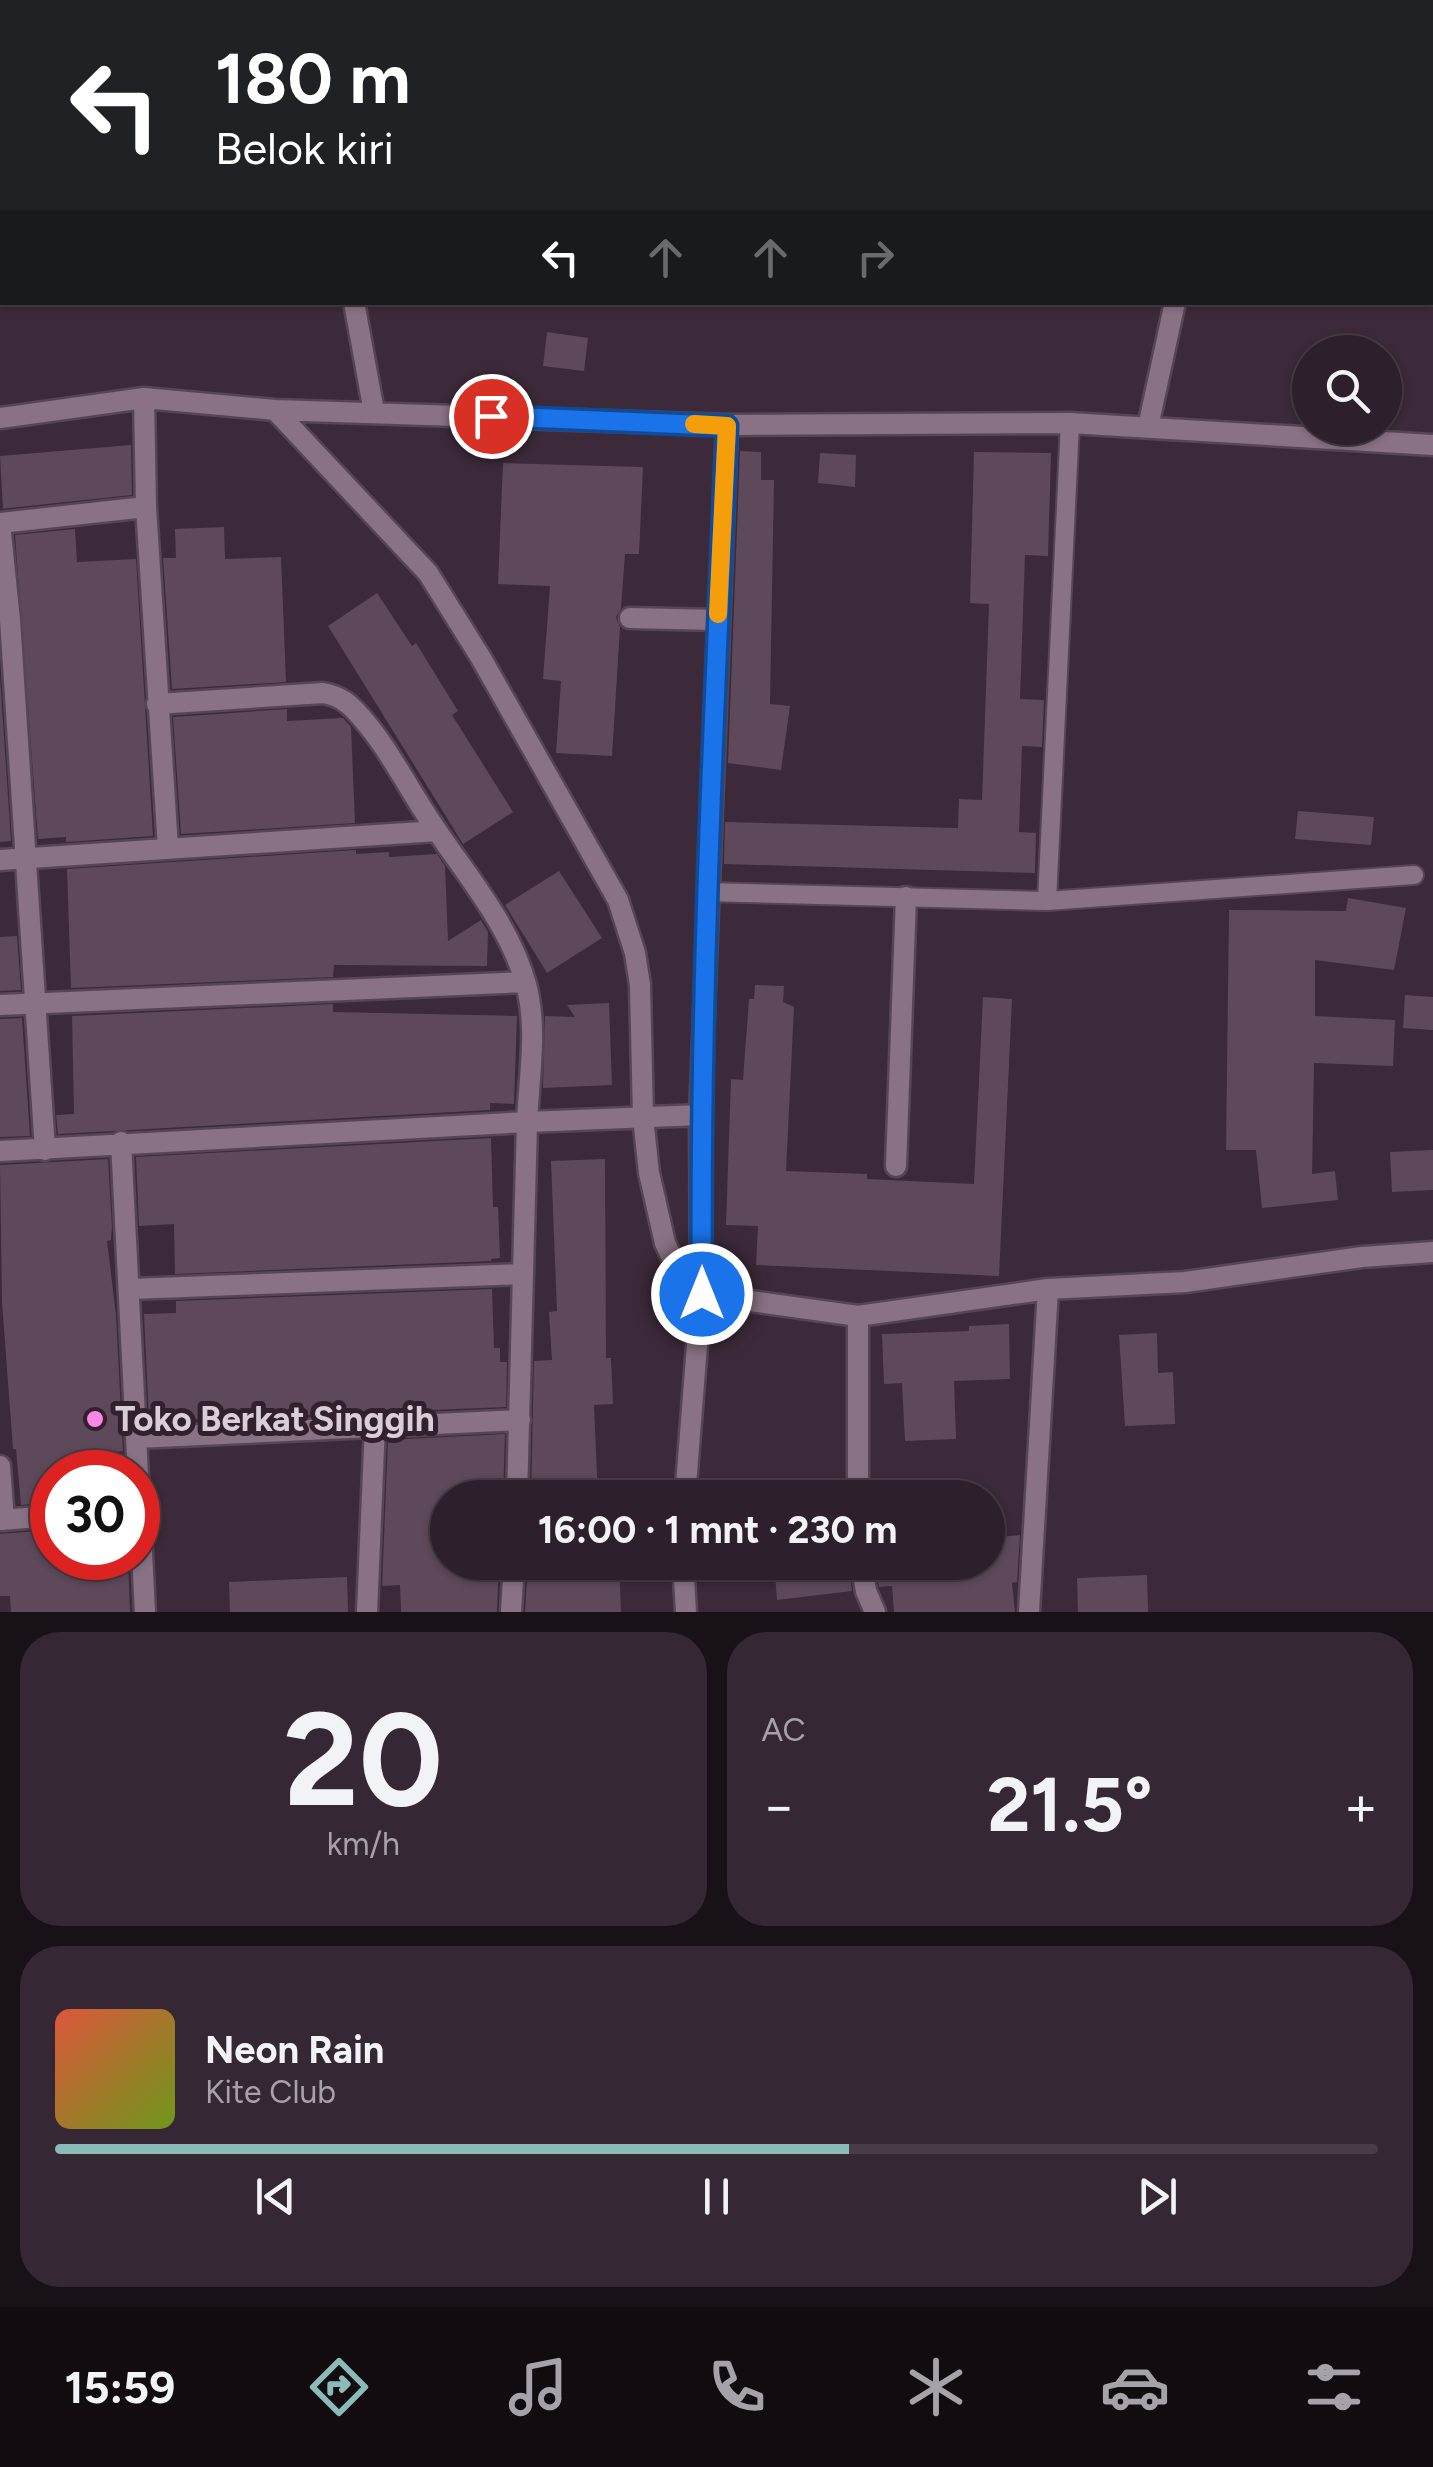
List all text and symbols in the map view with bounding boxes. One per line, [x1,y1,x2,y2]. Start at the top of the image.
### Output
text: 180 m [215,36,410,121]
icon: left [50,40,180,170]
text: Belok kiri [215,121,394,175]
icon: left [533,230,588,285]
icon: ahead [638,230,693,285]
icon: ahead [743,230,798,285]
icon: right [848,230,903,285]
map controls [1292,335,1402,445]
button: search [1292,335,1402,445]
pin [449,374,534,459]
icon: arrive [464,389,519,444]
position arrow [650,1242,754,1346]
place label: Toko Berkat Singgih [115,1398,435,1440]
marker: Toko Berkat Singgih [84,1408,106,1430]
speed limit sign: 30 [30,1450,160,1580]
text: 16:00 · 1 mnt · 230 m [538,1507,897,1553]
text: 20 [283,1682,443,1838]
text: AC [762,1711,806,1749]
text: 21.5° [987,1760,1153,1850]
text: − [762,1773,796,1839]
text: + [1344,1773,1378,1839]
text: km/h [327,1825,400,1863]
text: Neon Rain [205,2027,384,2073]
text: Kite Club [205,2073,336,2111]
icon: previous [248,2169,303,2224]
icon: pause [689,2169,744,2224]
icon: next [1130,2169,1185,2224]
icon: directions [304,2352,374,2422]
icon: music [503,2352,573,2422]
icon: phone [702,2352,772,2422]
icon: climate [901,2352,971,2422]
icon: car [1100,2352,1170,2422]
icon: filters [1299,2352,1369,2422]
text: 15:59 [64,2360,175,2414]

